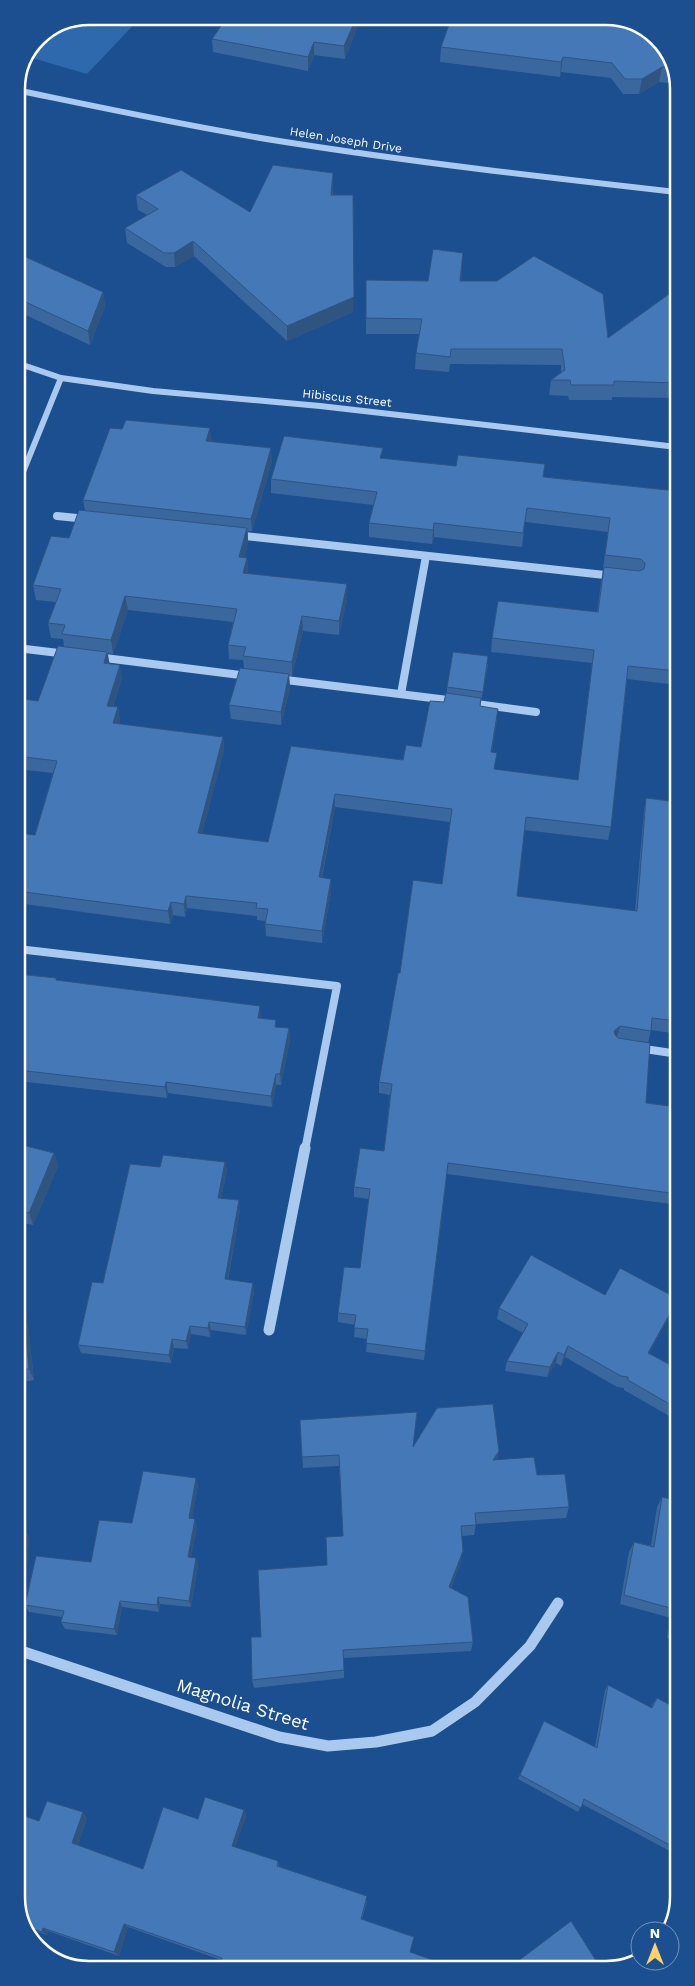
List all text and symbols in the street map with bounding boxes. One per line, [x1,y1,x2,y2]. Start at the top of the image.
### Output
street label: Helen Joseph Drive [289,124,403,156]
street label: Hibiscus Street [302,386,392,410]
street label: Magnolia Street [174,1674,312,1734]
north arrow [630,1921,680,1971]
text: N [650,1925,660,1941]

